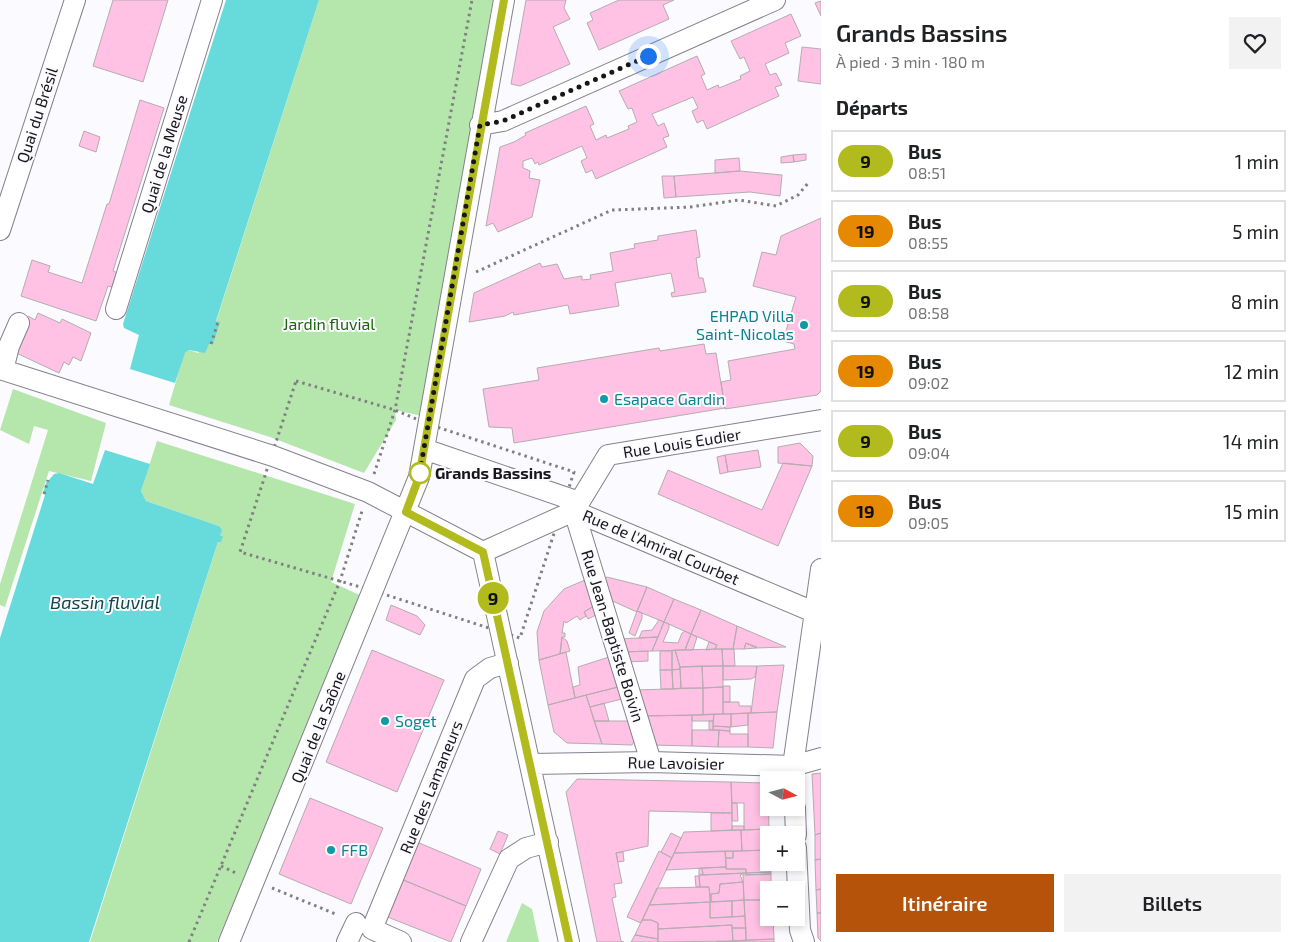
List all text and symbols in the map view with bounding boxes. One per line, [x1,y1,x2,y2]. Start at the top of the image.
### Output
button: heart [1229,17,1281,69]
text: Grands Bassins [836,18,1008,47]
your location [636,44,661,69]
text: À pied · 3 min · 180 m [836,52,985,71]
street label: Quai du Brésil [12,64,62,165]
street label: Quai de la Meuse [136,92,192,216]
text: Départs [836,96,908,119]
text: Bus [908,140,942,163]
text: 9 [860,150,871,172]
text: 1 min [1235,150,1279,173]
text: 08:51 [908,163,946,182]
text: Bus [908,210,942,233]
text: 19 [856,220,875,242]
text: 5 min [1232,220,1279,243]
text: 08:55 [908,233,948,252]
text: Bus [908,280,942,303]
text: 9 [860,290,871,312]
text: 8 min [1231,290,1279,313]
text: 08:58 [908,303,949,322]
place label: EHPAD Villa Saint-Nicolas [696,306,794,343]
park label: Jardin fluvial [283,314,375,333]
marker: EHPAD Villa Saint-Nicolas [798,319,810,331]
text: Bus [908,350,942,373]
text: 19 [856,360,875,382]
text: 12 min [1224,360,1279,383]
text: 09:02 [908,373,949,392]
place label: Esapace Gardin [614,389,725,408]
marker: Esapace Gardin [598,393,610,405]
text: Bus [908,420,942,443]
street label: Rue Louis Eudier [621,424,743,461]
text: 9 [860,430,871,452]
text: 14 min [1223,430,1279,453]
text: 09:04 [908,443,950,462]
marker: Grands Bassins [409,462,431,484]
place label: Grands Bassins [435,463,551,482]
text: Bus [908,490,942,513]
text: 19 [856,500,875,522]
text: 15 min [1225,500,1279,523]
street label: Rue de l'Amiral Courbet [580,505,742,588]
text: 09:05 [908,513,949,532]
street label: Rue Jean-Baptiste Boivin [578,547,649,724]
line badge: 9 [477,582,509,614]
text: 9 [488,587,498,609]
water label: Bassin fluvial [50,591,160,613]
street label: Quai de la Saône [286,668,350,786]
place label: Soget [395,711,437,730]
marker: Soget [379,715,391,727]
street label: Rue des Lamaneurs [395,717,466,856]
street label: Rue Lavoisier [627,752,725,773]
north arrow [760,771,805,816]
map controls [760,771,805,926]
button: + [760,826,805,871]
place label: FFB [341,840,368,859]
marker: FFB [325,844,337,856]
button: Itinéraire [836,874,1054,932]
button: Billets [1064,874,1281,932]
button: − [760,881,805,926]

